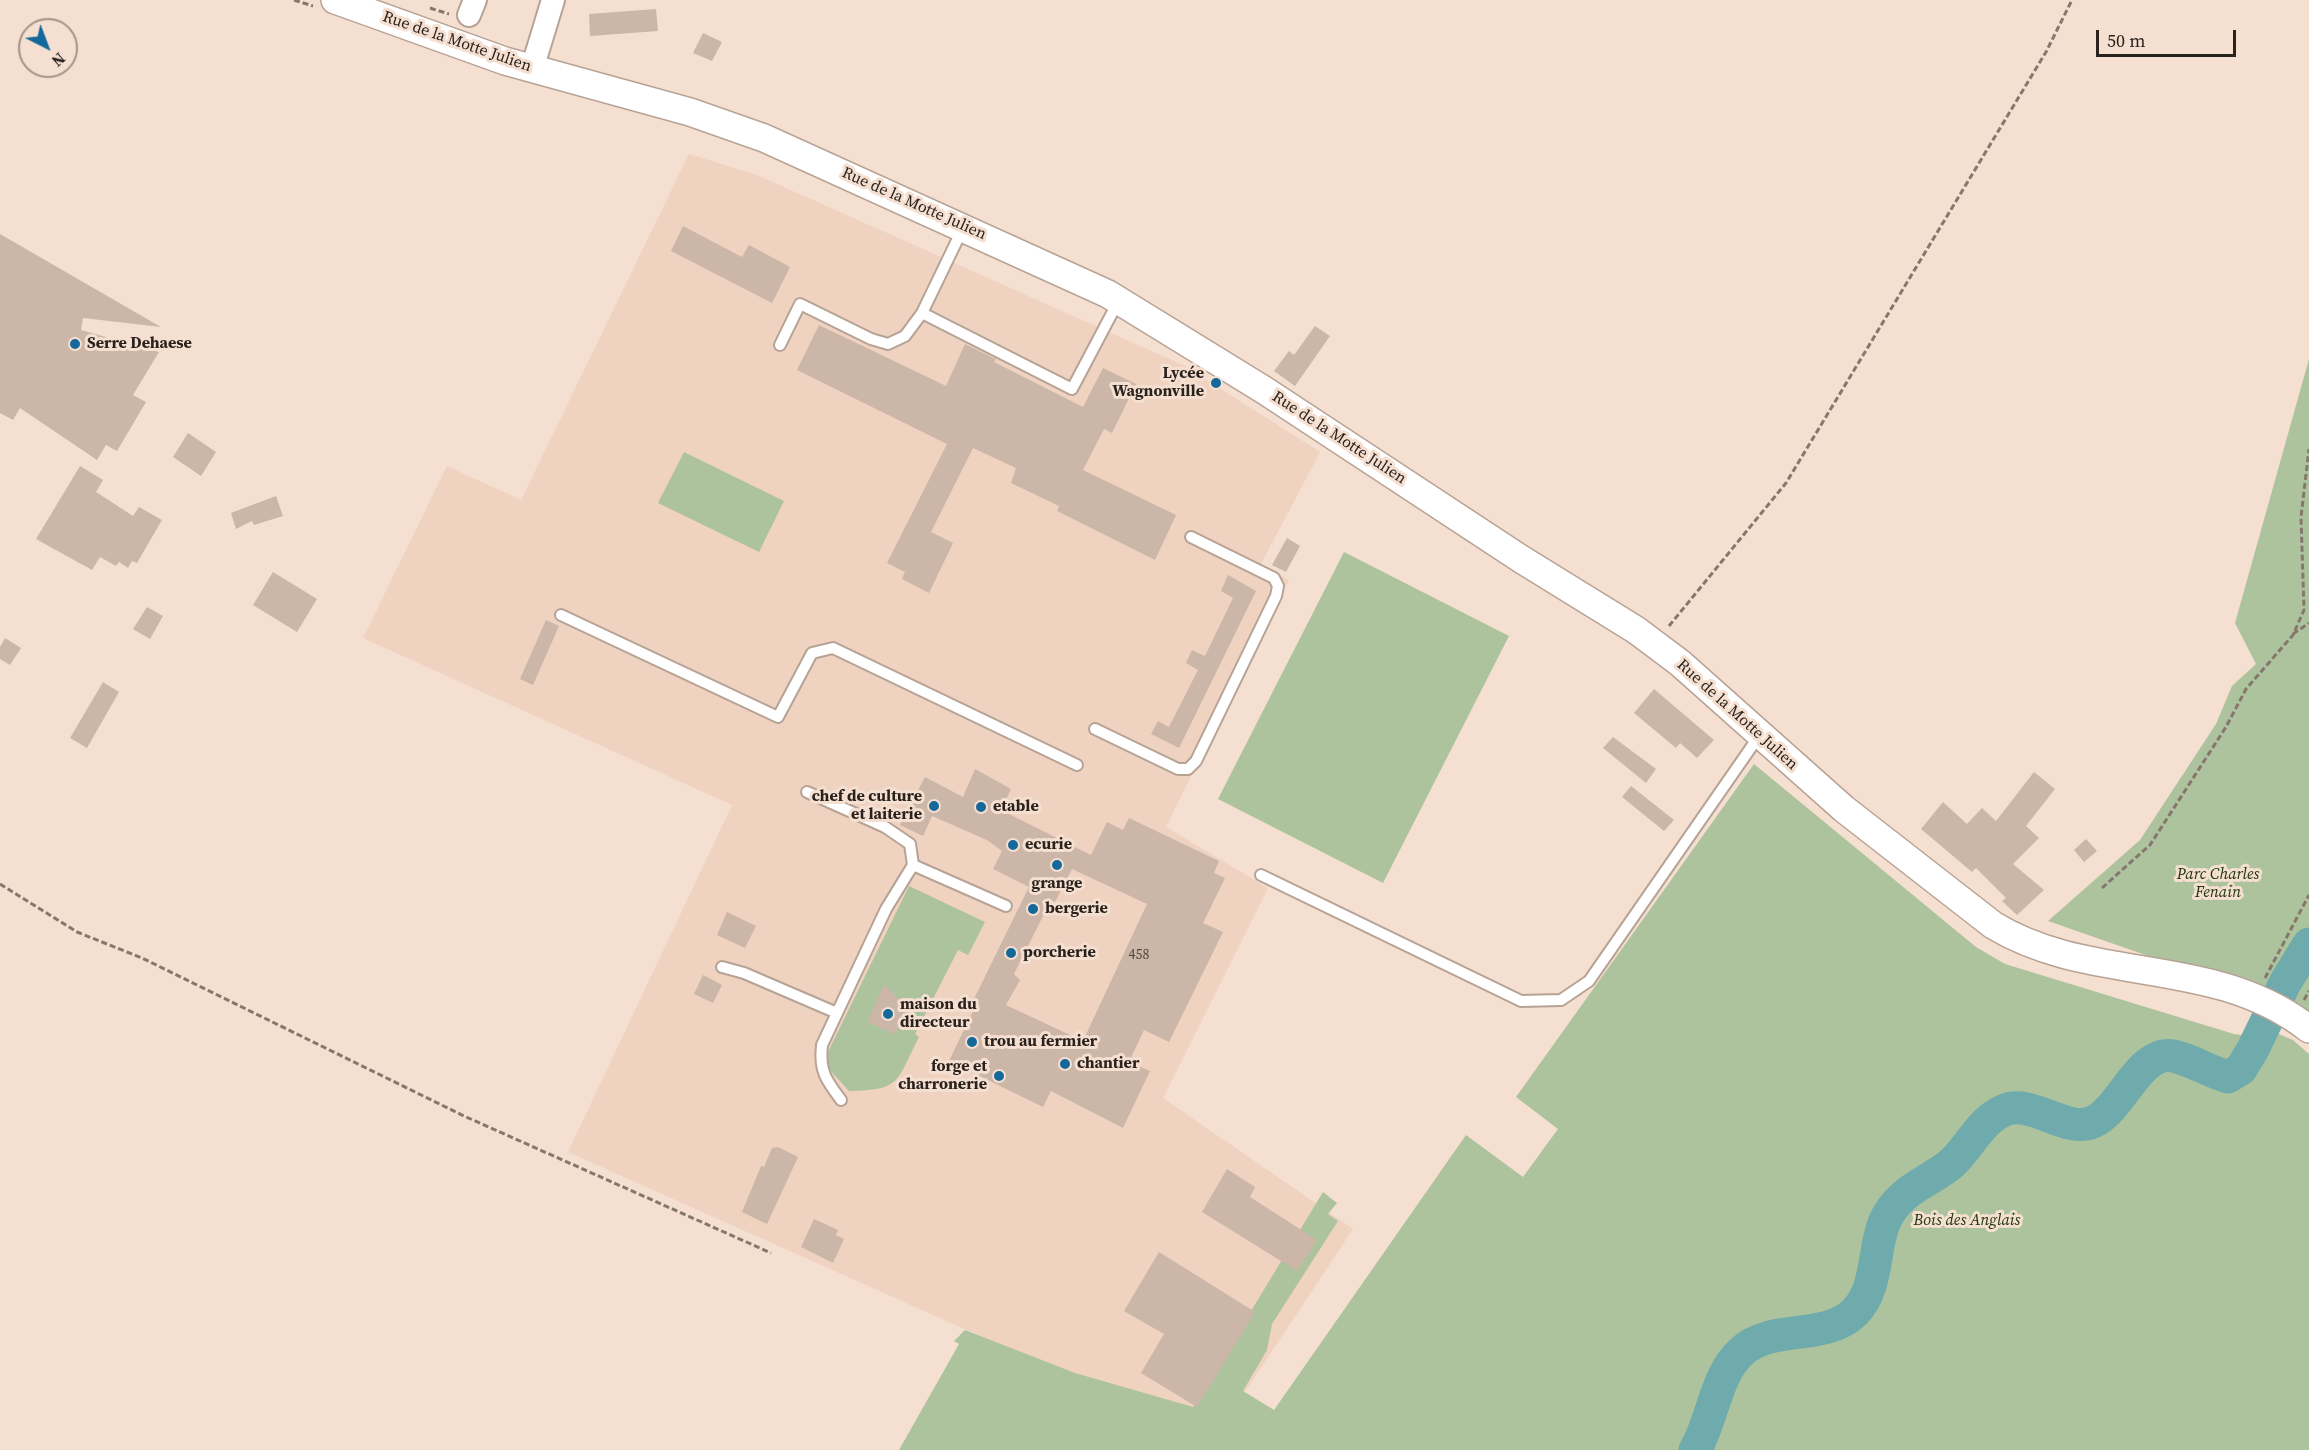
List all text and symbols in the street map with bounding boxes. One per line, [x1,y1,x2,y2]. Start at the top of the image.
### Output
street label: Rue de la Motte Julien [380,8,534,76]
north arrow [18,18,78,78]
scale bar [2099,18,2238,56]
text: 50 m [2107,28,2145,53]
text: N [47,48,70,72]
street label: Rue de la Motte Julien [839,163,989,245]
place label: Serre Dehaese [87,334,192,354]
marker: Serre Dehaese [68,337,82,351]
place label: Lycée Wagnonville [1112,364,1204,402]
marker: Lycée Wagnonville [1209,376,1223,390]
street label: Rue de la Motte Julien [1268,387,1410,489]
street label: Rue de la Motte Julien [1673,656,1801,774]
place label: chef de culture et laiterie [812,787,922,825]
place label: etable [993,797,1039,817]
marker: chef de culture et laiterie [927,799,941,813]
marker: etable [974,800,988,814]
place label: ecurie [1025,835,1072,855]
marker: ecurie [1006,838,1020,852]
marker: grange [1050,858,1064,872]
park label: Parc Charles Fenain [2177,865,2259,903]
place label: grange [1032,874,1082,894]
place label: bergerie [1045,899,1108,919]
marker: bergerie [1026,902,1040,916]
place label: porcherie [1023,943,1096,963]
marker: porcherie [1004,946,1018,960]
house number: 458 [1129,947,1149,963]
place label: maison du directeur [900,995,977,1033]
marker: maison du directeur [881,1007,895,1021]
place label: trou au fermier [984,1032,1097,1052]
marker: trou au fermier [965,1035,979,1049]
place label: chantier [1077,1054,1139,1074]
place label: forge et charronerie [898,1057,987,1095]
marker: chantier [1058,1057,1072,1071]
marker: forge et charronerie [992,1069,1006,1083]
park label: Bois des Anglais [1914,1211,2020,1231]

